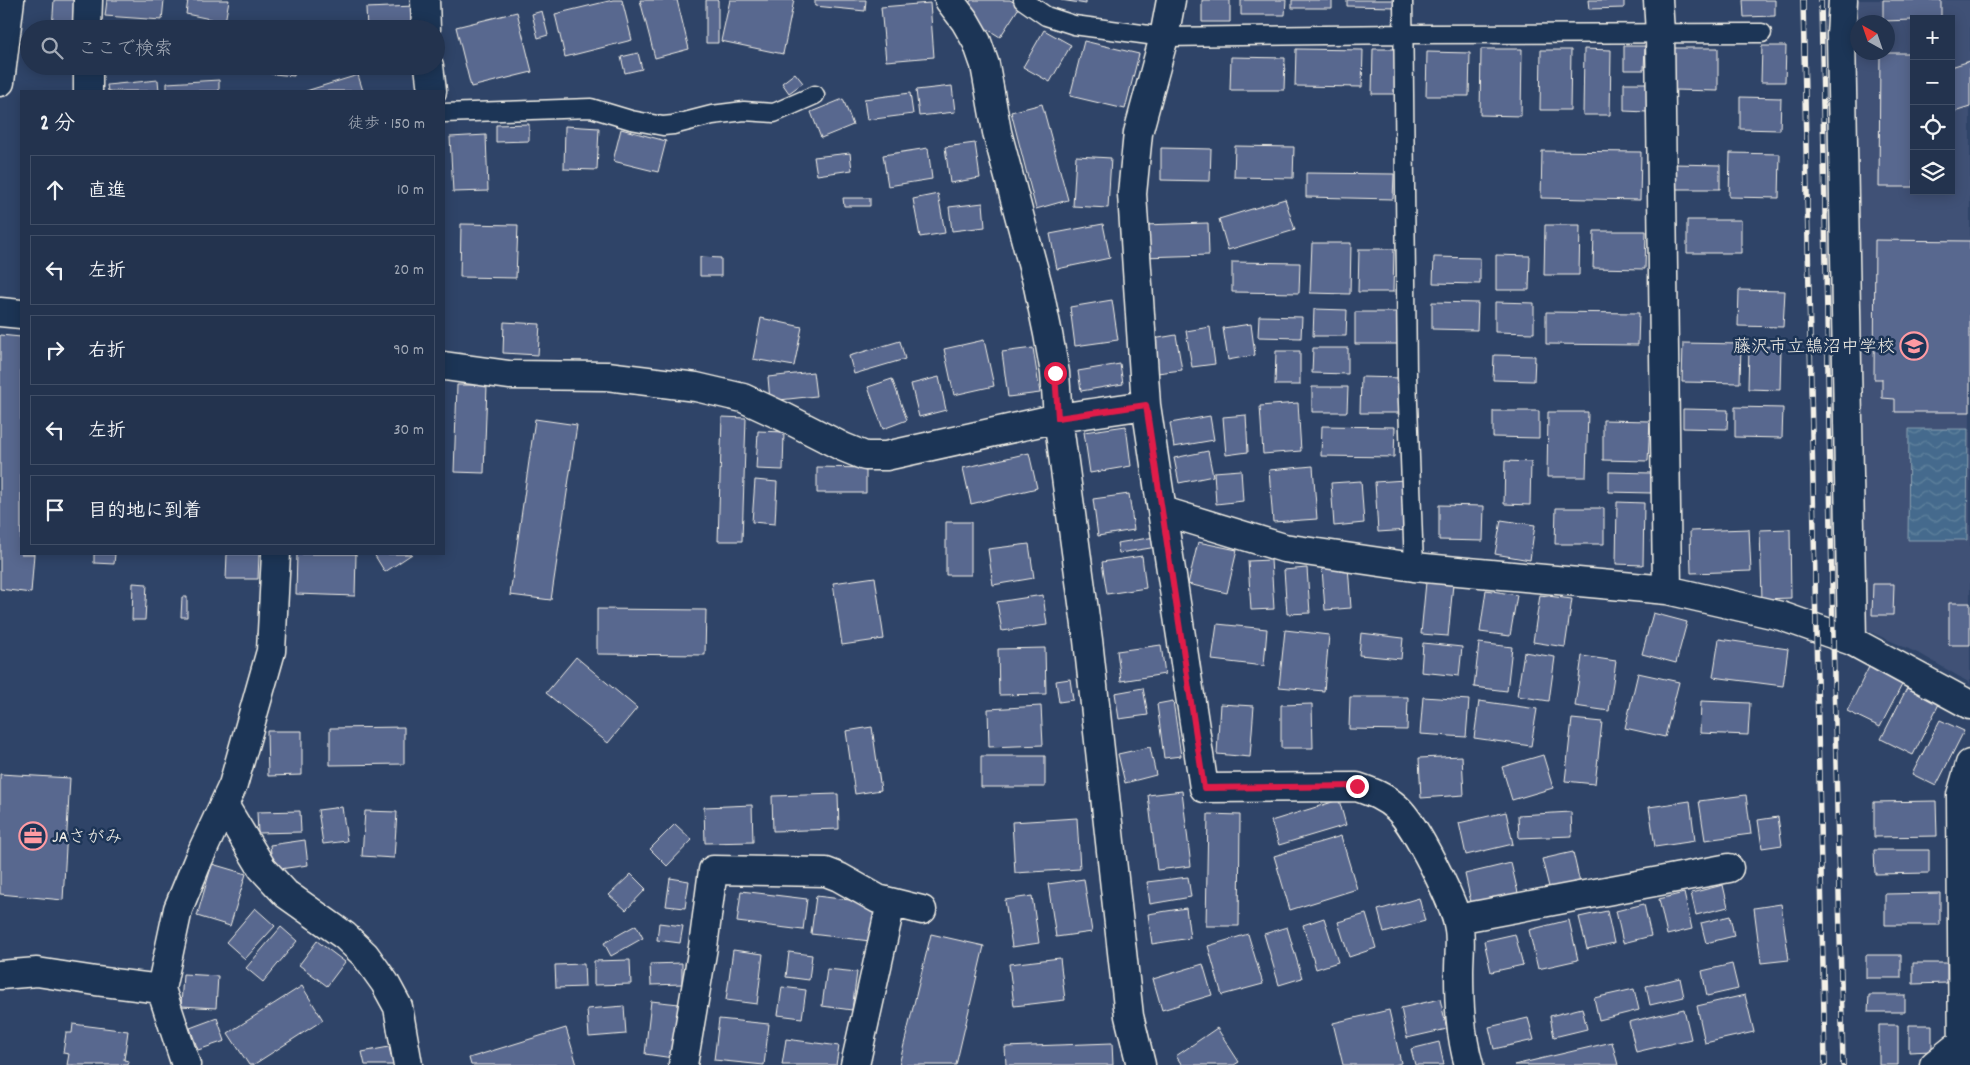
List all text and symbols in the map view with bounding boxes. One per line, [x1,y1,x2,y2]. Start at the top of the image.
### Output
north arrow [1850,15,1895,60]
map controls [1910,15,1955,195]
button: + [1910,15,1955,60]
search box [20,20,445,75]
icon: search [38,34,66,62]
text: ここで検索 [78,37,173,64]
button: − [1910,60,1955,105]
button: locate [1910,105,1955,150]
text: 2 分 [40,110,75,140]
text: 徒歩 · 150 m [348,113,425,136]
button: layers [1910,150,1955,195]
icon: ahead [41,176,69,204]
text: 直進 [88,179,126,206]
text: 10 m [397,179,424,202]
icon: left [41,256,69,284]
text: 左折 [88,259,126,286]
text: 20 m [394,259,424,282]
school or university icon: 藤沢市立鵠沼中学校 [1899,331,1929,361]
icon: right [41,336,69,364]
place label: 藤沢市立鵠沼中学校 [1733,336,1895,361]
text: 右折 [88,339,126,366]
text: 90 m [393,339,424,362]
route start [1044,362,1067,385]
icon: left [41,416,69,444]
text: 左折 [88,419,126,446]
text: 30 m [394,419,424,442]
icon: arrive [41,496,69,524]
text: 目的地に到着 [88,499,202,526]
route end [1346,775,1369,798]
office icon: JAさがみ [18,821,48,851]
place label: JAさがみ [52,826,122,851]

